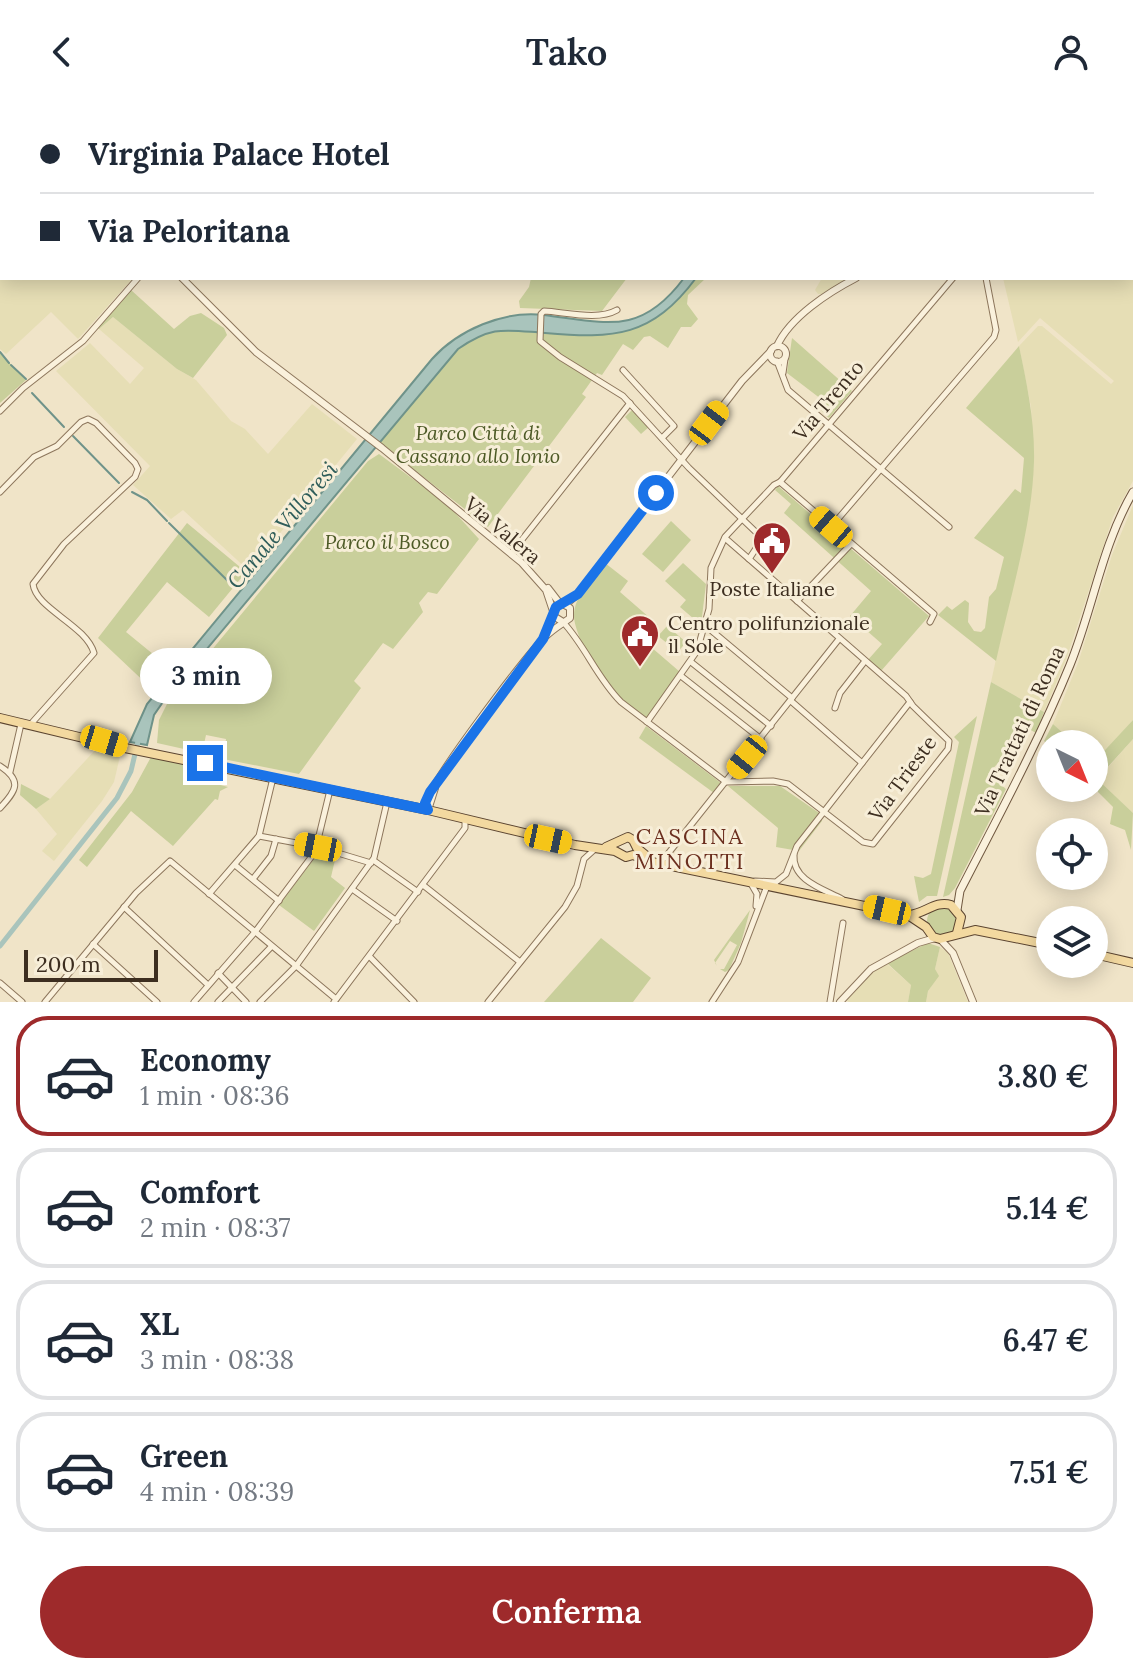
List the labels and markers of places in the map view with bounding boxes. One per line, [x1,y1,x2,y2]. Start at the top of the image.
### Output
public building icon: Poste Italiane [751,520,793,575]
place label: Poste Italiane [709,576,835,601]
place label: Centro polifunzionale il Sole [668,610,870,658]
public building icon: Centro polifunzionale il Sole [619,613,661,668]

